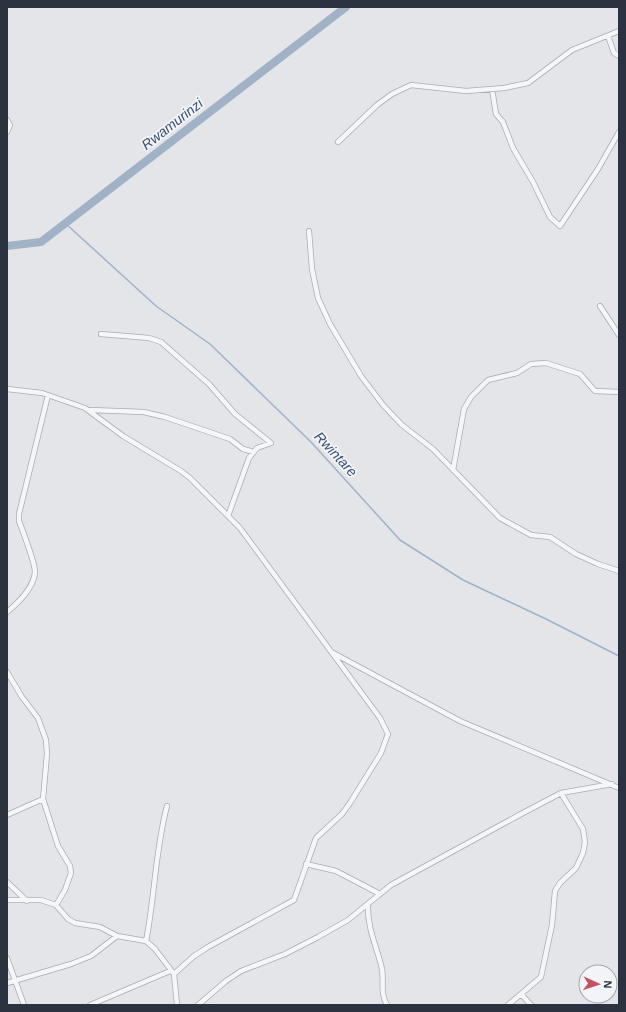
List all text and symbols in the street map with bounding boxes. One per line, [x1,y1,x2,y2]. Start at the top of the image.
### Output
water label: Rwamurinzi [138,95,206,153]
water label: Rwintare [311,428,361,480]
north arrow [578,964,618,1004]
text: N [602,980,614,989]

